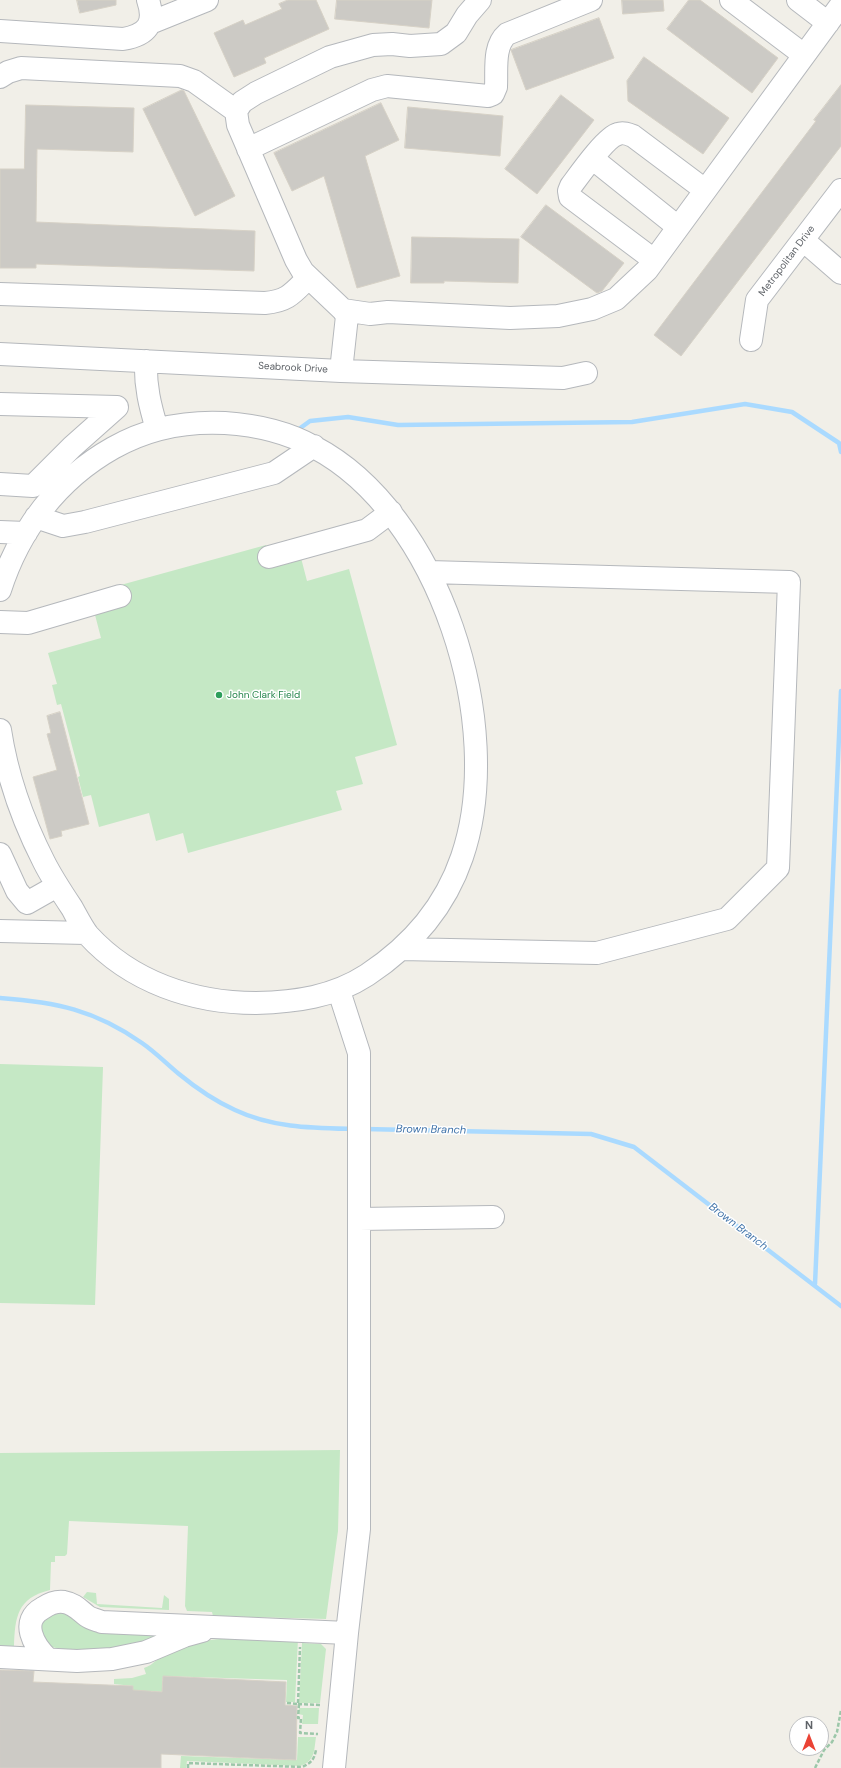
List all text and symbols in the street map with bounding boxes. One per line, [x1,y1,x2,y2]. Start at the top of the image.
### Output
street label: Metropolitan Drive [756,223,818,299]
street label: Seabrook Drive [258,360,328,376]
place label: John Clark Field [227,689,300,701]
marker: John Clark Field [214,690,224,700]
water label: Brown Branch [396,1123,466,1137]
water label: Brown Branch [706,1201,770,1253]
north arrow [789,1716,829,1756]
text: N [805,1718,813,1732]

